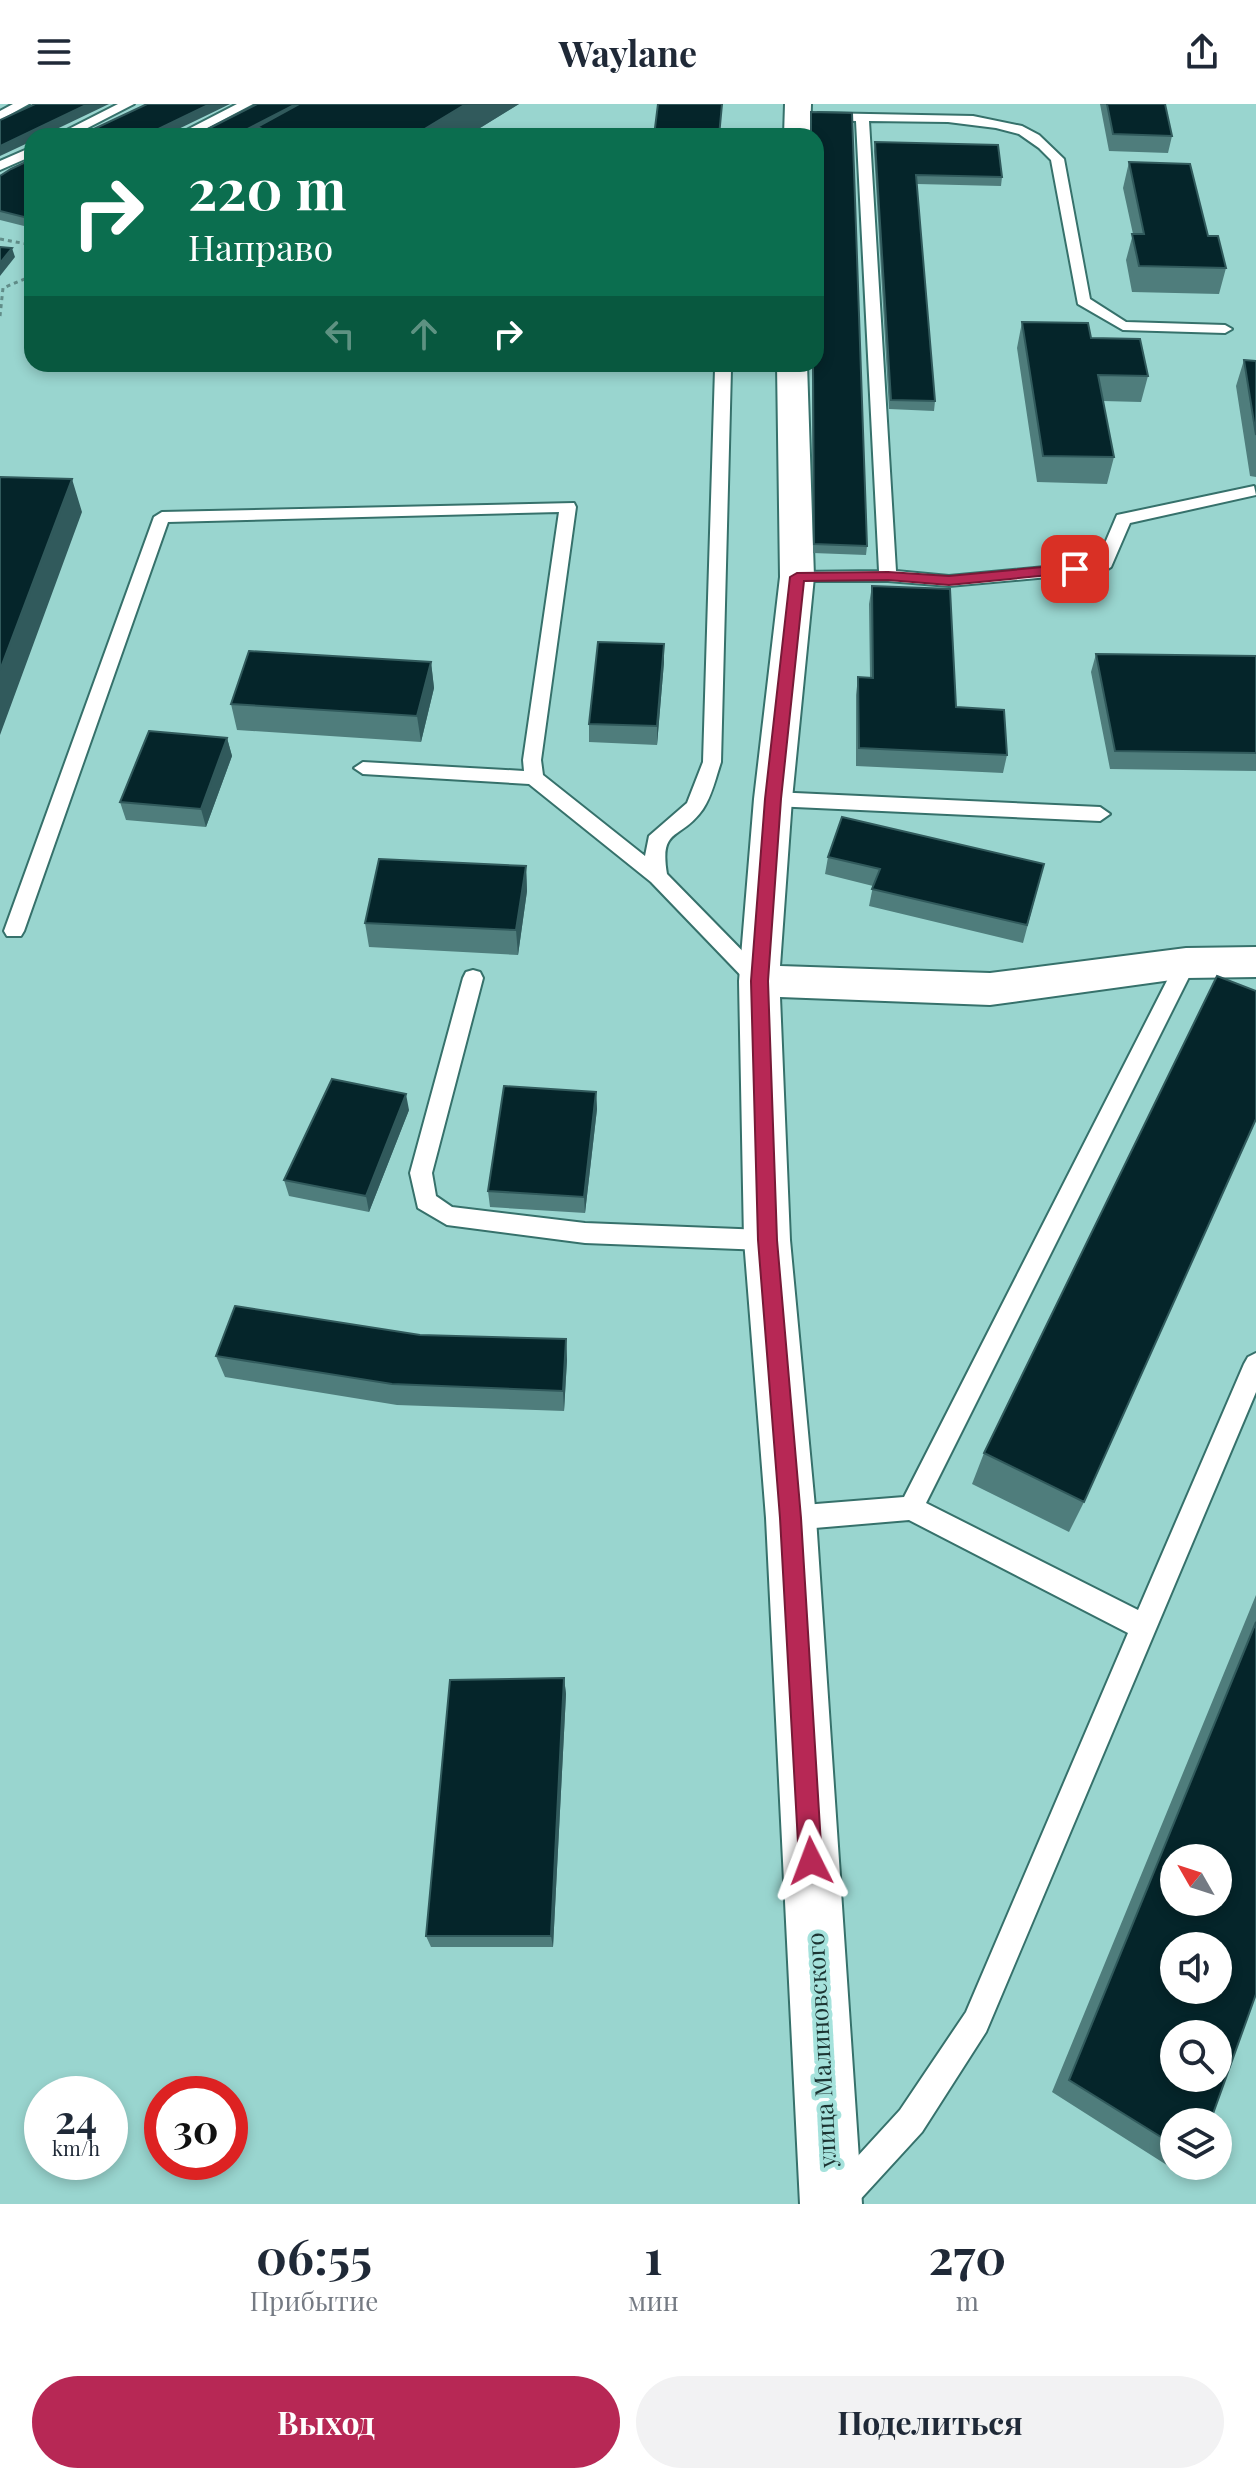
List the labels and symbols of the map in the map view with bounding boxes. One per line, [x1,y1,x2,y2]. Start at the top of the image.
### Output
pin [1041,535,1109,603]
position arrow [769,1819,853,1903]
north arrow [1160,1844,1232,1916]
street label: улица Малиновского [798,1932,842,2170]
speed limit sign: 30 [144,2076,248,2180]

